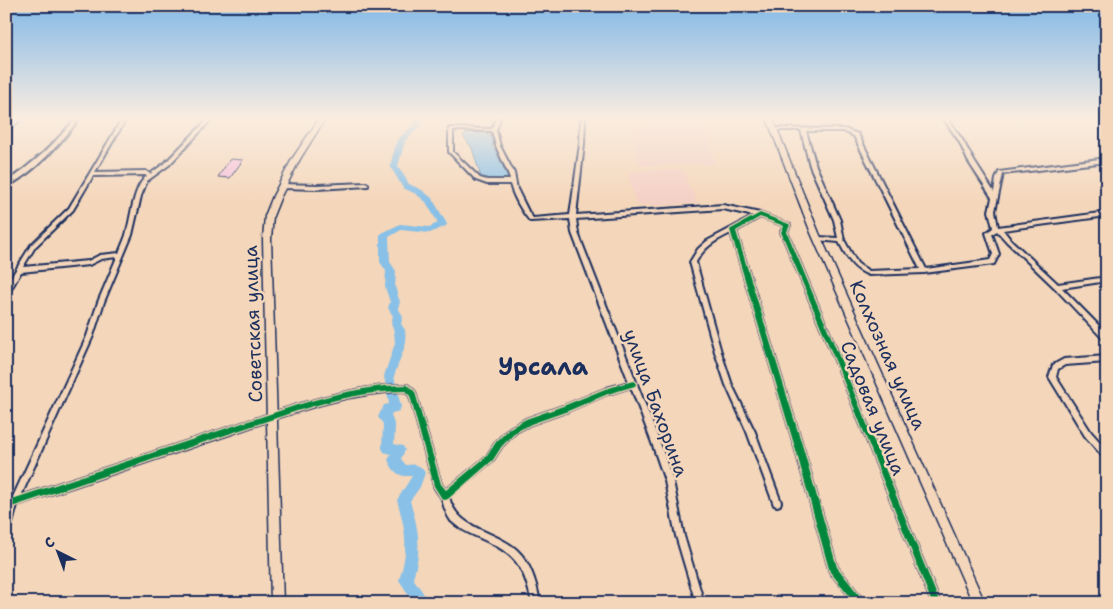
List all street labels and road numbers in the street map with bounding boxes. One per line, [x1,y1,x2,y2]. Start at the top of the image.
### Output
street label: Советская улица [238,245,268,403]
street label: Колхозная улица [844,276,932,434]
street label: улица Бахорина [618,326,694,480]
street label: Садовая улица [835,337,911,479]

